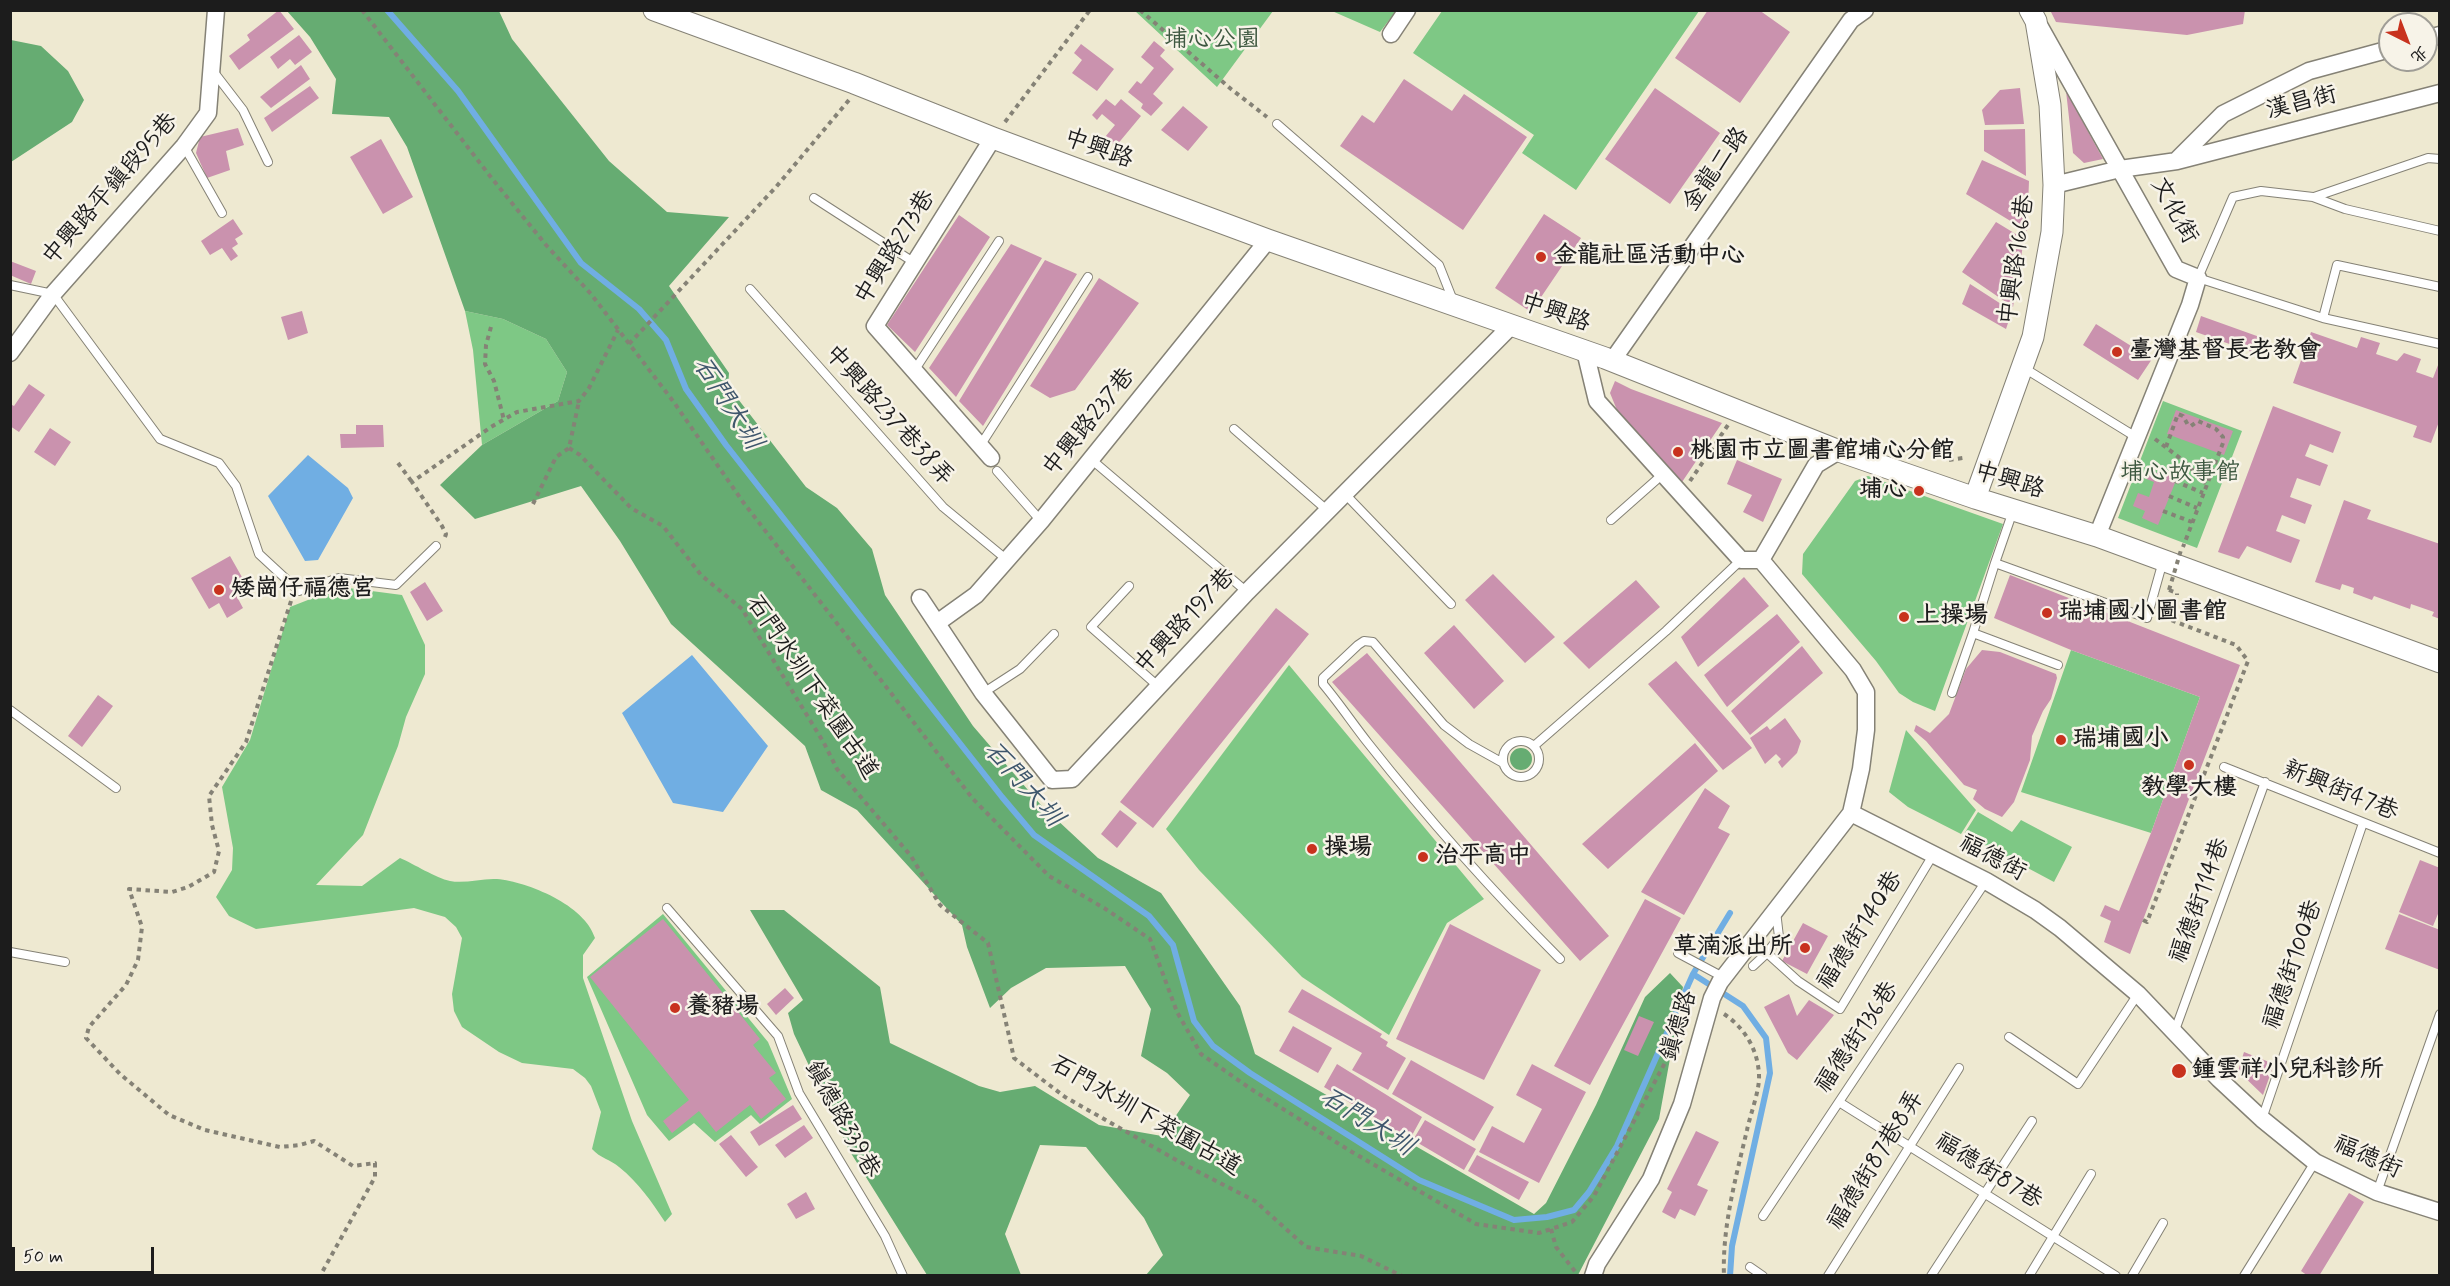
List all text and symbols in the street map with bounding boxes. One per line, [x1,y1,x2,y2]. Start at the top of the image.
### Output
north arrow [2378,12,2438,72]
park label: 埔心公園 [1164,27,1260,55]
text: 北 [2406,41,2432,67]
street label: 漢昌街 [2264,81,2340,127]
street label: 中興路平鎮段95巷 [37,108,185,272]
street label: 金龍二路 [1678,122,1756,218]
street label: 中興路 [1059,124,1137,176]
street label: 文化街 [2143,173,2203,249]
street label: 中興路273巷 [849,185,943,311]
street label: 中興路166巷 [1995,193,2041,327]
place label: 金龍社區活動中心 [1553,243,1745,271]
marker: 金龍社區活動中心 [1534,250,1548,264]
street label: 中興路 [1516,289,1594,339]
place label: 臺灣基督長老教會 [2129,338,2321,366]
street label: 中興路237巷38弄 [817,340,959,492]
marker: 臺灣基督長老教會 [2110,345,2124,359]
water label: 石門大圳 [685,352,767,456]
street label: 中興路237巷 [1037,363,1143,483]
place label: 桃園市立圖書館埔心分館 [1690,438,1954,466]
marker: 桃園市立圖書館埔心分館 [1671,445,1685,459]
street label: 中興路 [1970,458,2048,506]
park label: 埔心故事館 [2120,460,2240,488]
place label: 埔心 [1859,477,1907,505]
marker: 埔心 [1912,484,1926,498]
street label: 中興路197巷 [1130,563,1242,681]
place label: 矮崗仔福德宮 [231,576,375,604]
marker: 矮崗仔福德宮 [212,583,226,597]
street label: 石門水圳下菜園古道 [739,590,883,786]
place label: 瑞埔國小圖書館 [2059,599,2227,627]
place label: 上操場 [1916,603,1988,631]
marker: 瑞埔國小圖書館 [2040,606,2054,620]
marker: 上操場 [1897,610,1911,624]
place label: 瑞埔國小 [2073,726,2169,754]
marker: 瑞埔國小 [2054,733,2068,747]
water label: 石門大圳 [976,736,1068,834]
street label: 新興街47巷 [2278,756,2402,828]
marker: 教學大樓 [2182,758,2196,772]
place label: 教學大樓 [2141,775,2237,803]
street label: 福德街 [1953,829,2031,889]
street label: 福德街114巷 [2165,834,2237,968]
place label: 操場 [1324,835,1372,863]
marker: 操場 [1305,842,1319,856]
place label: 治平高中 [1435,843,1531,871]
marker: 治平高中 [1416,850,1430,864]
street label: 福德街140巷 [1812,866,1910,996]
street label: 福德街100巷 [2258,897,2330,1033]
place label: 草湳派出所 [1673,934,1793,962]
marker: 草湳派出所 [1798,941,1812,955]
street label: 福德街136巷 [1810,977,1906,1099]
street label: 鎮德路 [1656,987,1704,1065]
place label: 養豬場 [687,994,759,1022]
marker: 養豬場 [668,1001,682,1015]
street label: 石門水圳下菜園古道 [1044,1051,1246,1183]
street label: 鎮德路339巷 [797,1056,885,1184]
place label: 鍾雲祥小兒科診所 [2192,1057,2384,1085]
marker: 鍾雲祥小兒科診所 [2170,1062,2188,1080]
water label: 石門大圳 [1314,1082,1418,1164]
street label: 福德街87巷8弄 [1823,1086,1931,1236]
street label: 福德街87巷 [1929,1128,2047,1216]
street label: 福德街 [2328,1130,2406,1186]
scale bar [15,1235,158,1273]
text: 50 m [23,1245,63,1269]

